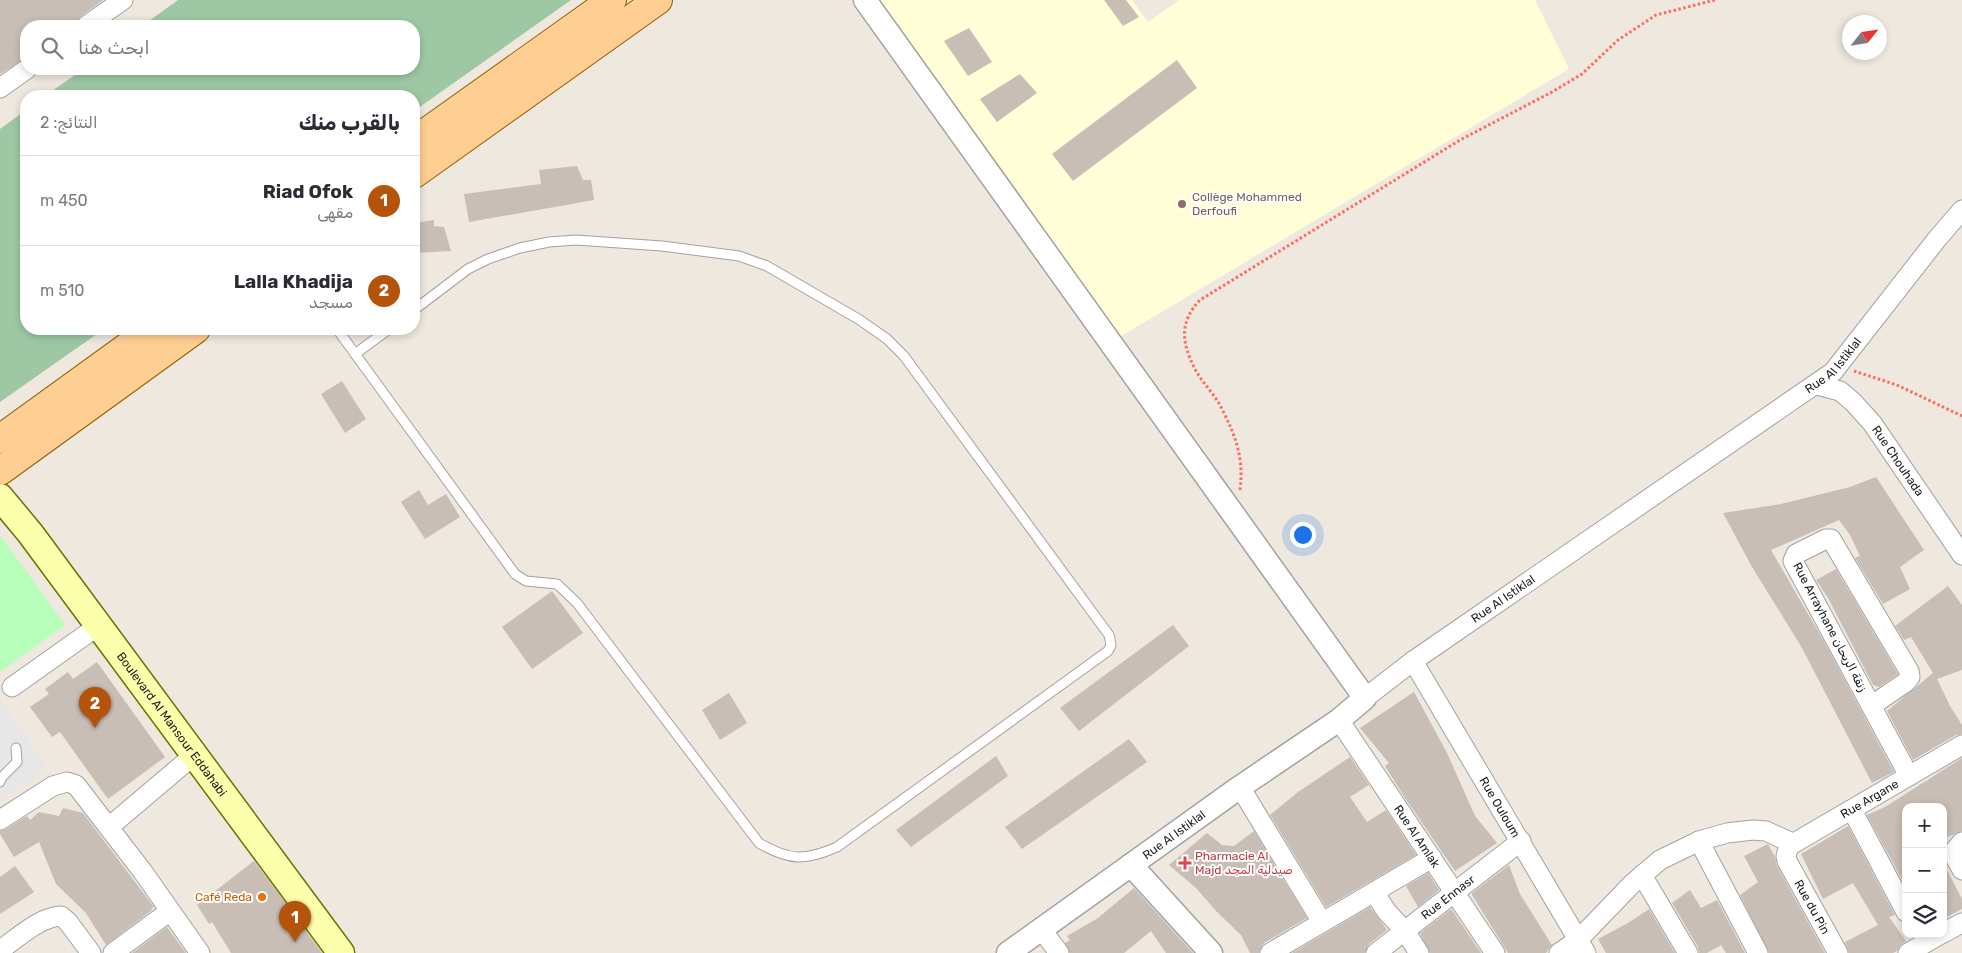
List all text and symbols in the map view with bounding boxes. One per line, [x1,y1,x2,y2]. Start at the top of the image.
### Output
north arrow [1842,15,1887,60]
search box [20,20,420,75]
icon: search [38,34,66,62]
text: ابحث هنا [78,36,150,59]
text: بالقرب منك [299,110,400,135]
text: النتائج: 2 [40,113,98,132]
text: Riad Ofok [263,180,353,203]
place label: Collège Mohammed Derfoufi [1192,190,1302,218]
text: 450 m [40,191,88,210]
text: 1 [380,191,388,210]
marker: Collège Mohammed Derfoufi [1176,198,1188,210]
text: مقهى [317,203,353,222]
text: Lalla Khadija [234,270,353,293]
text: 510 m [40,281,84,300]
text: 2 [379,281,389,300]
text: مسجد [309,293,353,312]
street label: Rue Al Istiklal [1802,335,1864,396]
street label: Rue Chouhada [1869,423,1927,499]
your location [1290,522,1316,548]
street label: Rue Arrayhane زنقة الريحان [1789,560,1870,694]
street label: Rue Al Istiklal [1469,572,1538,626]
street label: Boulevard Al Mansour Eddahabi [114,650,230,799]
pin: 2 [79,687,111,728]
street label: Rue Ouloum [1476,774,1523,840]
street label: Rue Argane [1838,776,1901,821]
street label: Rue Al Amlak [1391,802,1443,871]
map controls [1902,803,1947,938]
button: + [1902,803,1947,848]
street label: Rue Al Istiklal [1140,808,1208,862]
button: − [1902,848,1947,893]
place label: Pharmacie Al Majd صيدلية المجد [1195,849,1293,877]
marker: Pharmacie Al Majd صيدلية المجد [1179,857,1191,869]
street label: Rue Ennasr [1418,872,1478,922]
street label: Rue du Pin [1791,877,1833,937]
place label: Café Reda [195,890,252,904]
marker: Café Reda [256,891,268,903]
button: layers [1902,893,1947,938]
pin: 1 [279,901,311,942]

